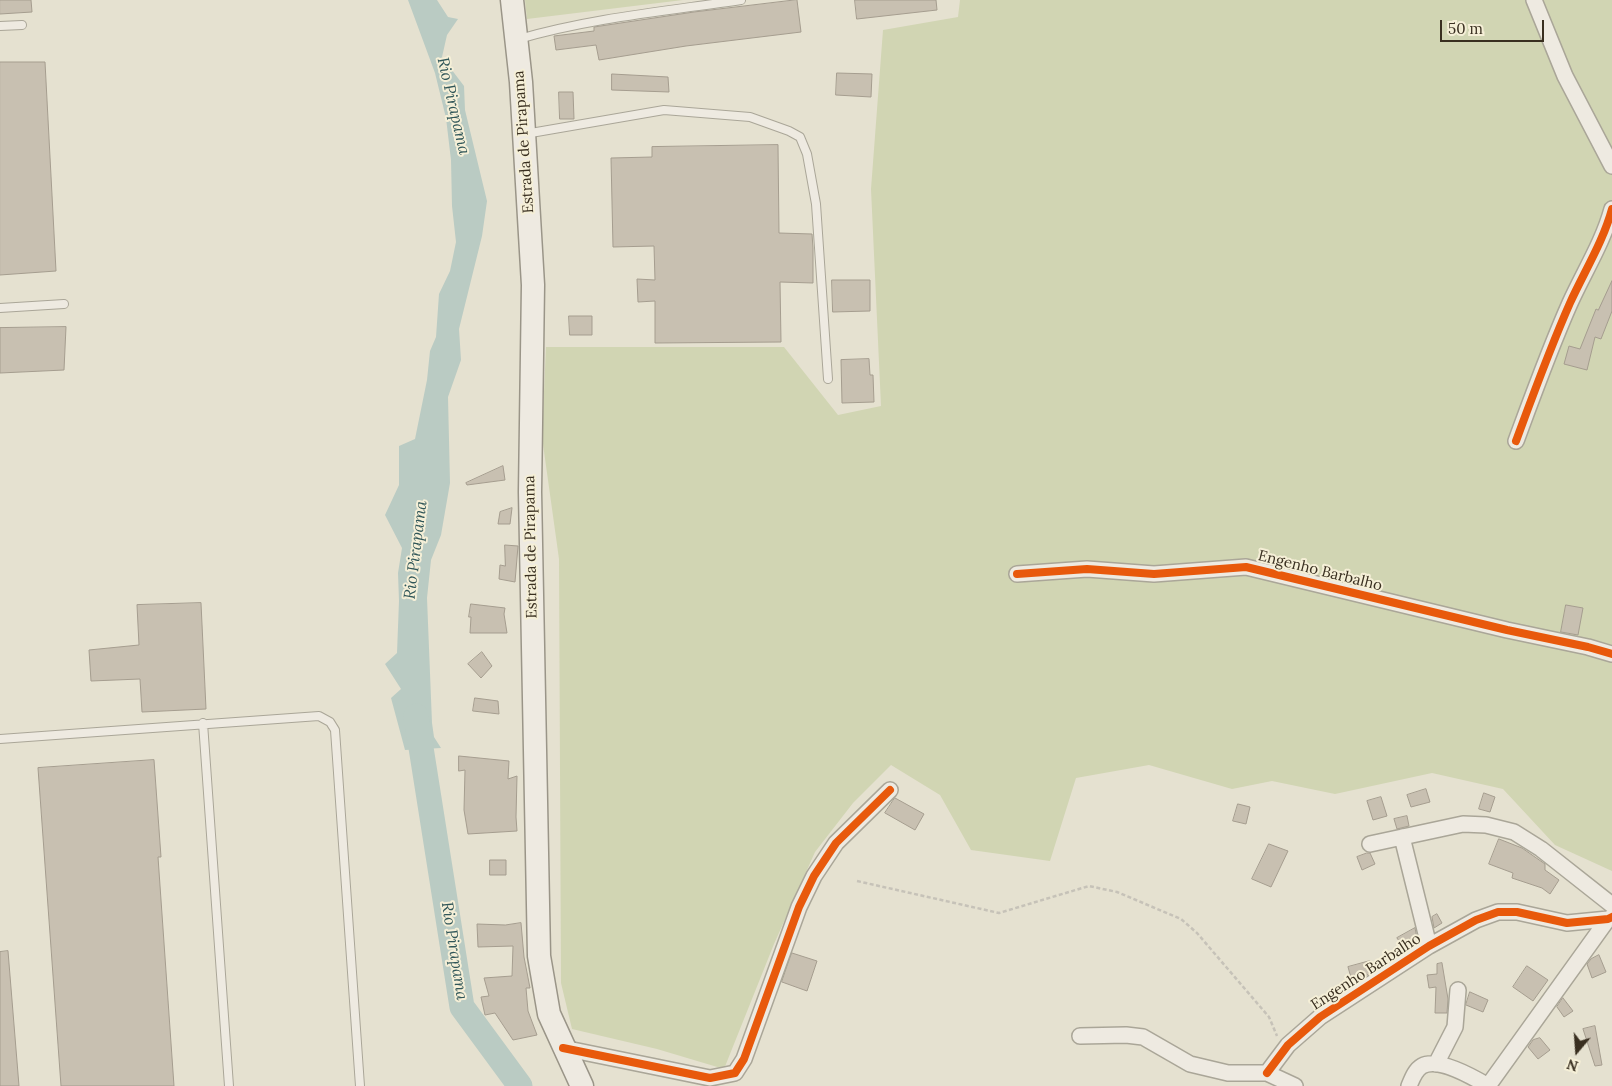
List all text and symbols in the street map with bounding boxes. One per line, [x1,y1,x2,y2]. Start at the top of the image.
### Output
scale bar [1442,10,1546,42]
text: 50 m [1448,19,1483,38]
water label: Rio Pirapama [433,56,473,156]
street label: Estrada de Pirapama [510,70,538,214]
street label: Estrada de Pirapama [521,475,541,619]
water label: Rio Pirapama [400,500,432,600]
street label: Engenho Barbalho [1256,547,1384,595]
water label: Rio Pirapama [437,901,471,1001]
street label: Engenho Barbalho [1308,930,1424,1014]
north arrow [1552,1026,1602,1076]
text: N [1564,1055,1580,1076]

